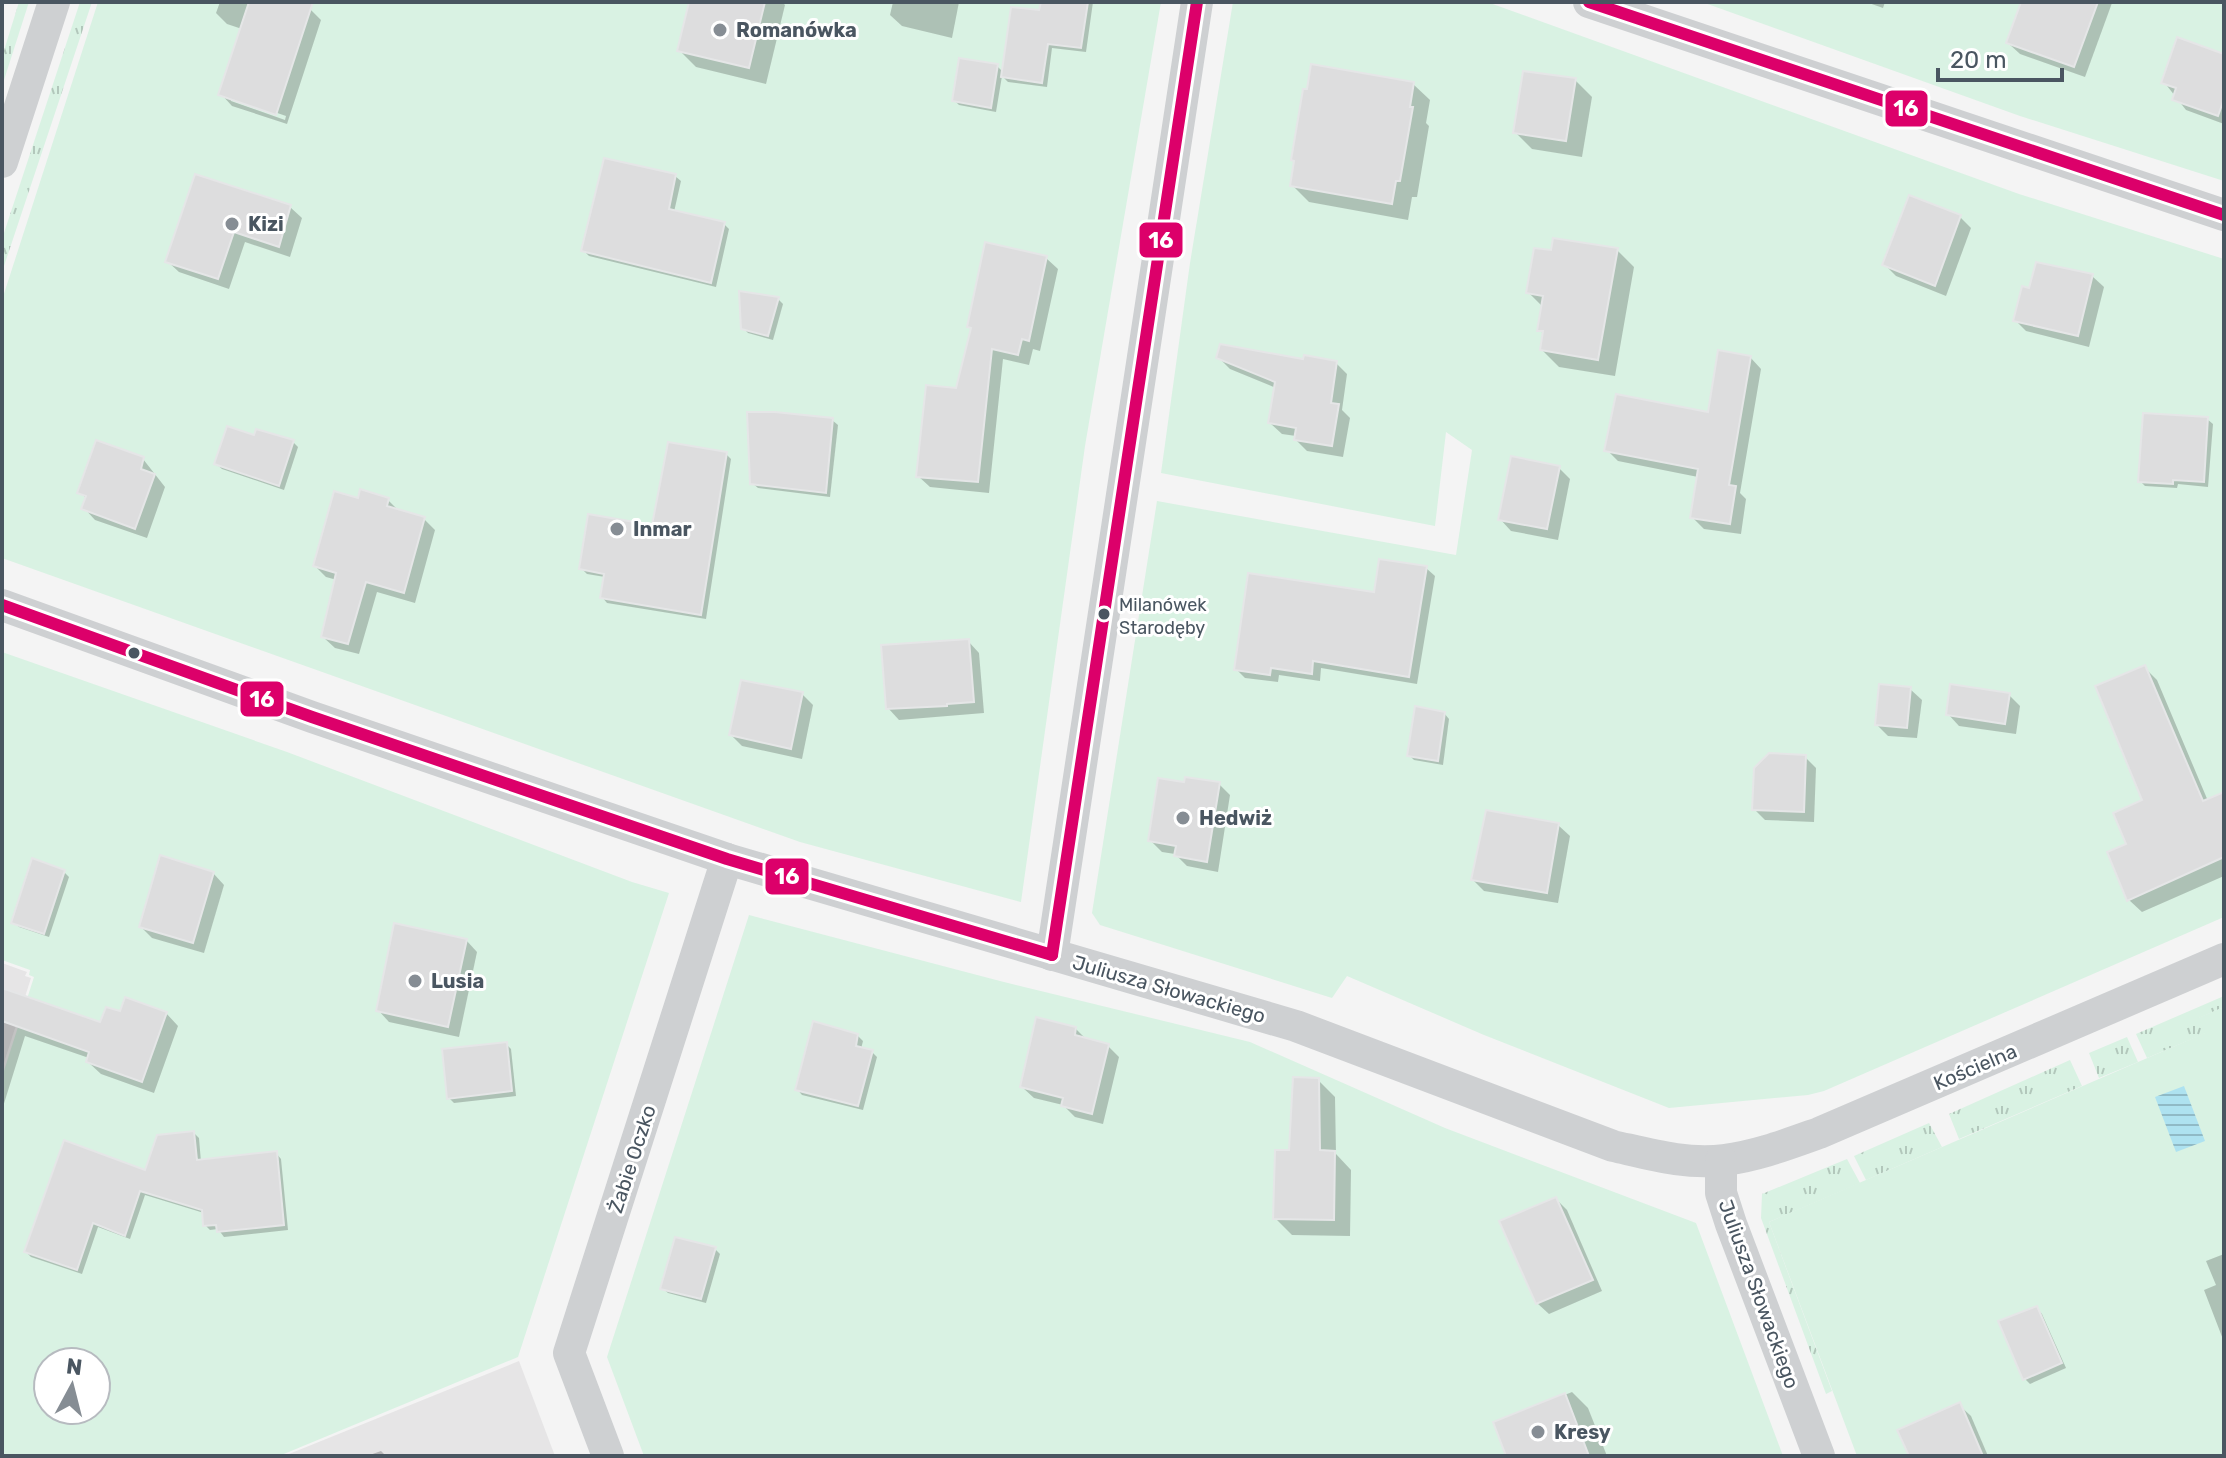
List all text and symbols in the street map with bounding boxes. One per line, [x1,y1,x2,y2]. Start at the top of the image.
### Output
place label: Romanówka [736,18,857,42]
marker: Romanówka [711,21,729,39]
scale bar [1938,32,2062,82]
text: 20 m [1950,46,2007,74]
line badge: 16 [1884,89,1929,128]
text: 16 [1893,95,1919,122]
place label: Kizi [248,212,284,236]
marker: Kizi [223,215,241,233]
line badge: 16 [1138,221,1184,259]
text: 16 [1148,227,1174,254]
place label: Inmar [633,517,692,541]
marker: Inmar [608,520,626,538]
place label: Milanówek Starodęby [1119,594,1207,639]
marker: Milanówek Starodęby [1096,606,1112,622]
unlabelled marker [126,645,142,661]
line badge: 16 [239,680,285,718]
text: 16 [249,686,275,713]
place label: Hedwiż [1199,806,1272,830]
marker: Hedwiż [1174,809,1192,827]
line badge: 16 [764,857,810,896]
text: 16 [774,863,800,890]
street label: Juliusza Słowackiego [1070,950,1268,1028]
place label: Lusia [431,969,484,993]
marker: Lusia [406,972,424,990]
street label: Kościelna [1930,1039,2020,1095]
street label: Żabie Oczko [603,1102,661,1216]
street label: Juliusza Słowackiego [1714,1196,1804,1392]
north arrow [32,1346,112,1426]
text: N [65,1352,84,1381]
place label: Kresy [1554,1420,1611,1444]
marker: Kresy [1529,1423,1547,1441]

